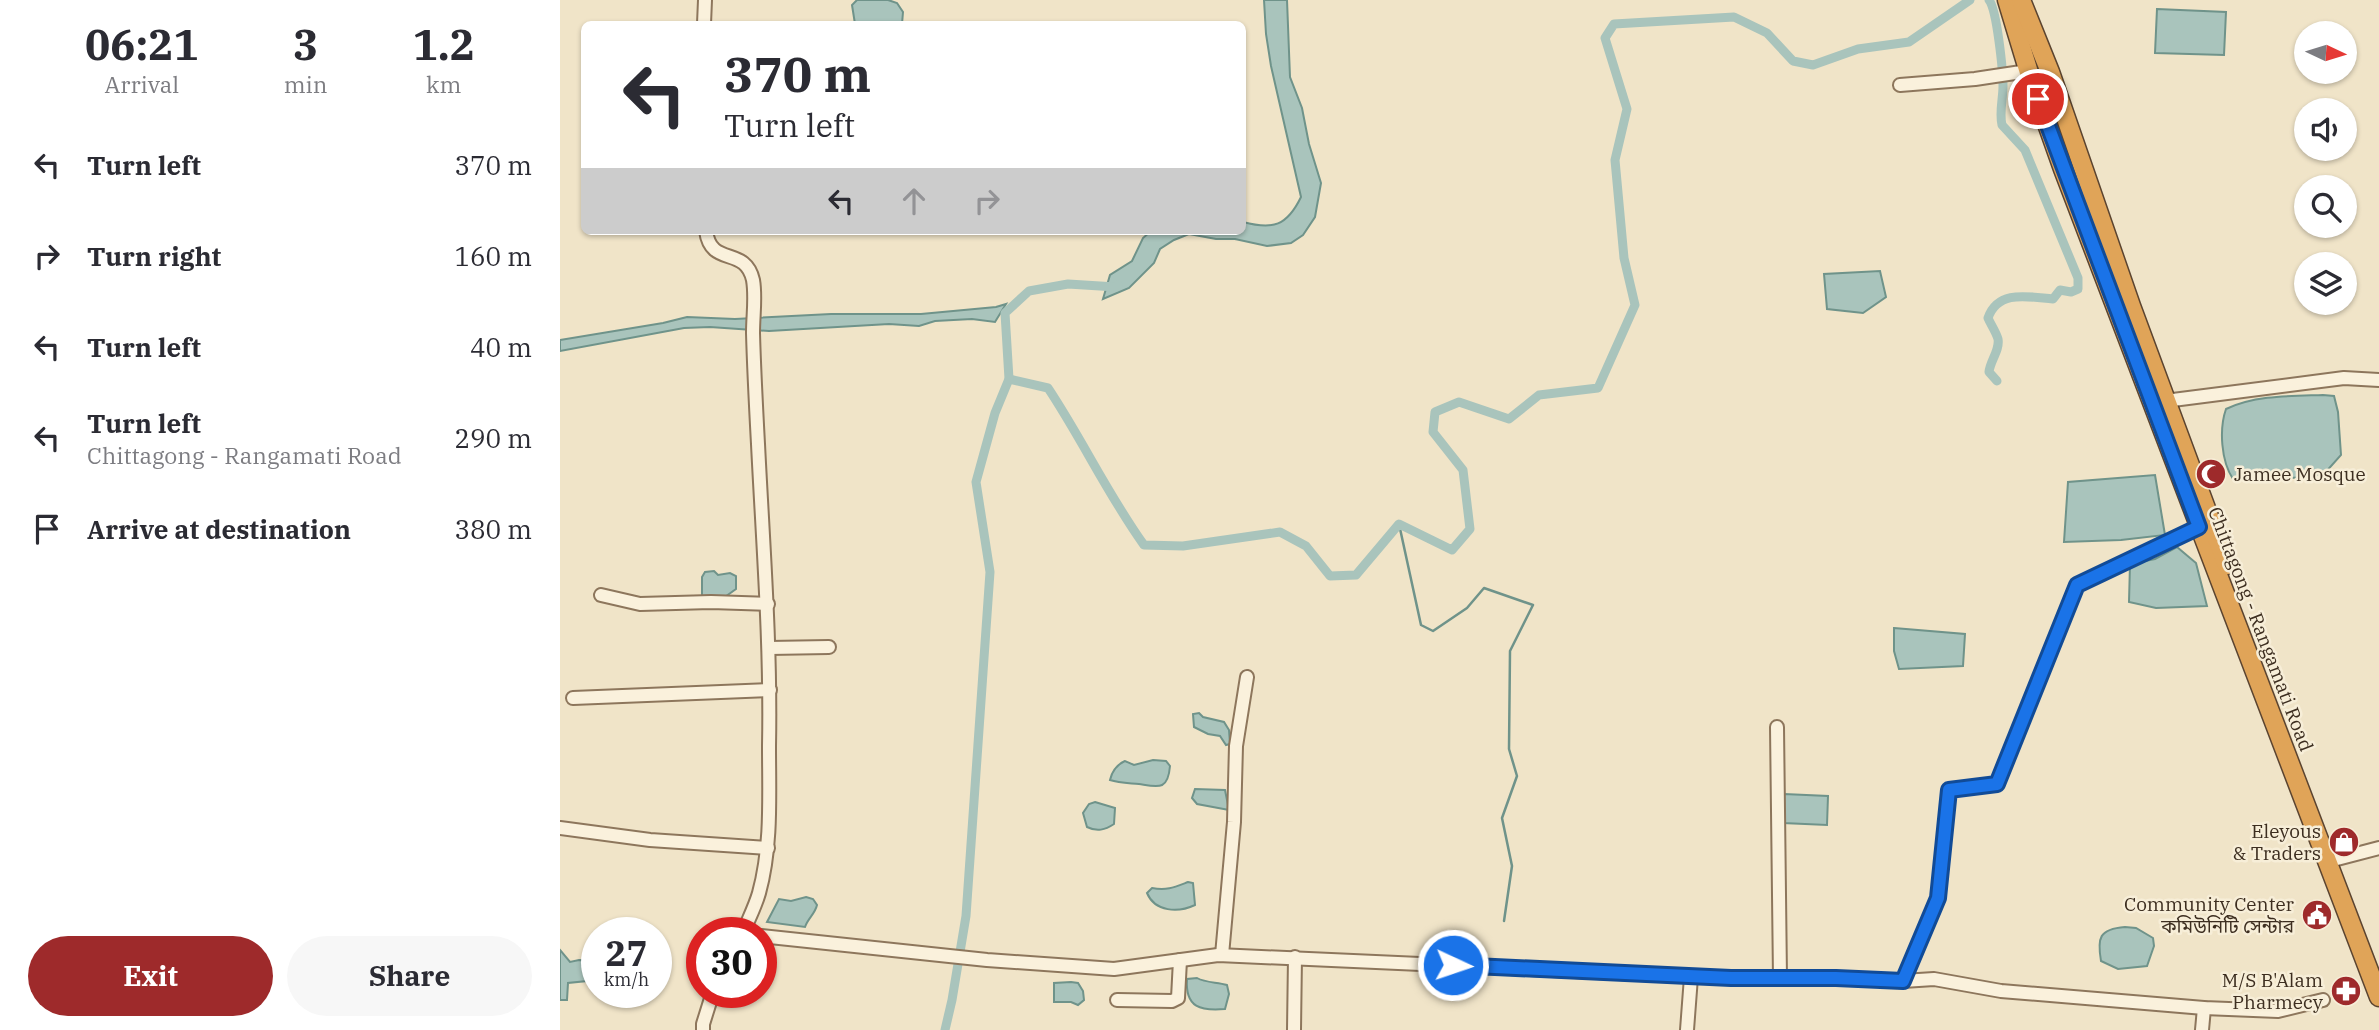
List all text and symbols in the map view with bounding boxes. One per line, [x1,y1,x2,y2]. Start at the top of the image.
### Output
text: 06:21 [85,17,199,72]
text: 3 [293,17,318,72]
text: 1.2 [413,17,475,72]
north arrow [2294,21,2357,84]
map controls [2294,21,2357,315]
text: 370 m [724,42,871,105]
icon: left [609,49,700,140]
text: Arrival [104,69,179,99]
text: min [284,69,328,99]
text: km [426,69,461,99]
pin [2008,69,2068,129]
icon: arrive [2019,80,2057,118]
button: sound [2294,98,2357,161]
text: Turn left [724,104,855,146]
icon: left [28,146,66,184]
text: Turn left [87,148,201,182]
text: 370 m [454,148,532,182]
button: search [2294,175,2357,238]
icon: left [822,182,860,220]
icon: ahead [895,182,933,220]
icon: right [968,182,1006,220]
icon: right [28,237,66,275]
text: Turn right [87,239,221,273]
text: 160 m [454,239,532,273]
button: layers [2294,252,2357,315]
icon: left [28,328,66,366]
text: Turn left [87,330,201,364]
text: 40 m [470,330,532,364]
text: Turn left [87,406,201,440]
icon: left [28,419,66,457]
text: 290 m [454,421,532,455]
text: Chittagong - Rangamati Road [87,440,402,470]
mosque icon: Jamee Mosque [2194,457,2228,491]
place label: Jamee Mosque [2234,462,2366,486]
street label: Chittagong - Rangamati Road [2203,503,2319,755]
icon: arrive [28,510,66,548]
text: Arrive at destination [87,512,351,546]
text: 380 m [454,512,532,546]
place label: Eleyous & Traders [2233,819,2321,865]
shop icon: Eleyous & Traders [2327,825,2361,859]
place label: Community Center কমিউনিটি সেন্টার [2124,892,2295,938]
public building icon: Community Center কমিউনিটি সেন্টার [2300,898,2334,932]
speed limit sign: 30 [686,917,777,1008]
position arrow [1416,928,1490,1002]
text: 27 [605,930,648,976]
button: Exit [28,936,273,1016]
button: Share [287,936,532,1016]
text: km/h [604,968,649,991]
place label: M/S B'Alam Pharmecy [2222,968,2324,1014]
pharmacy icon: M/S B'Alam Pharmecy [2329,974,2363,1008]

